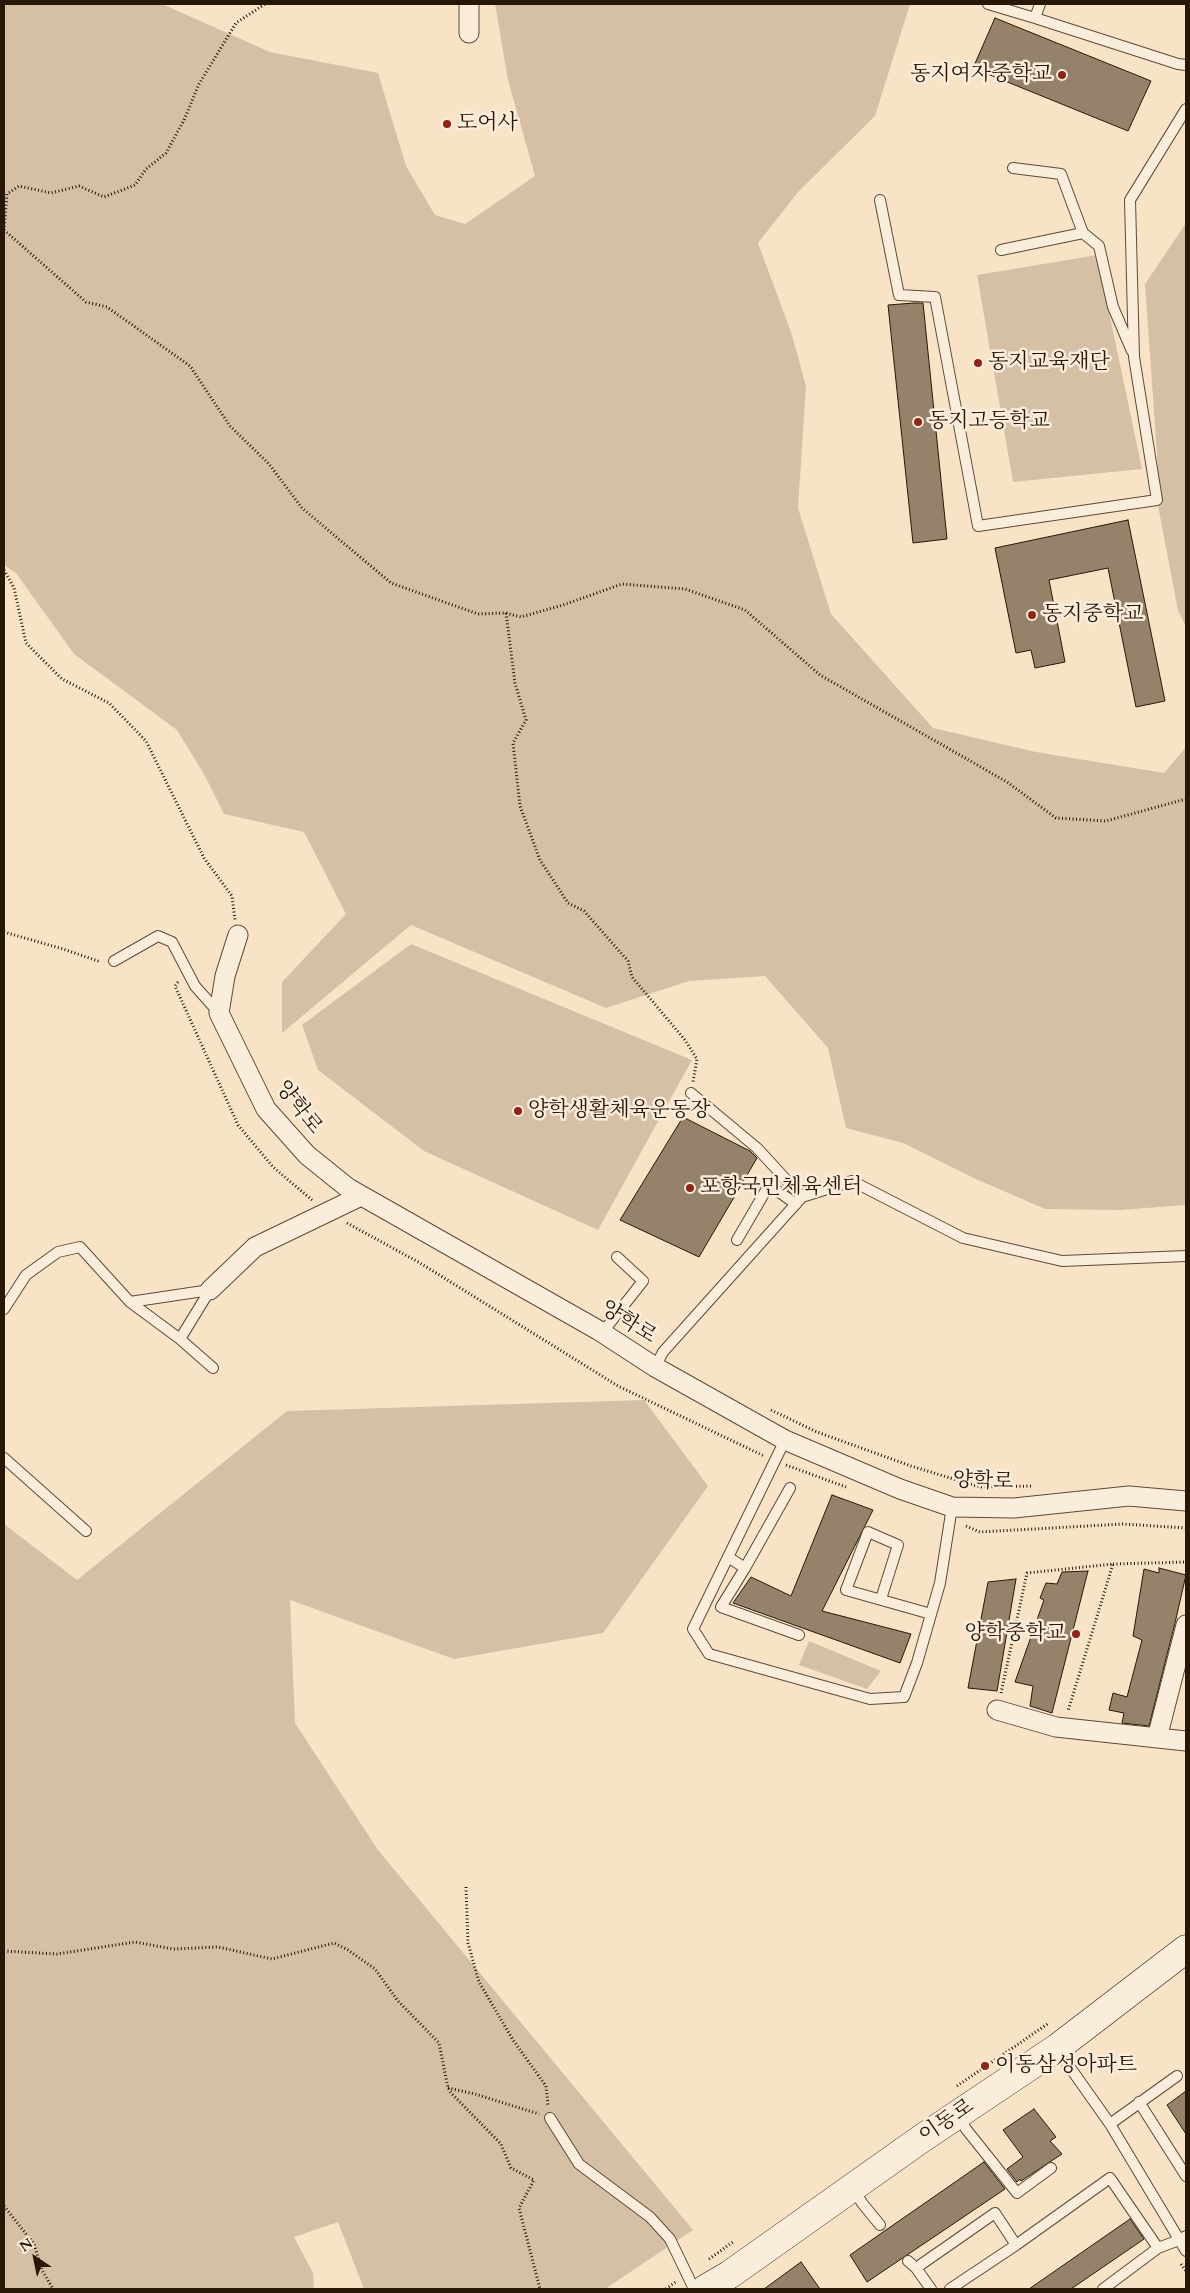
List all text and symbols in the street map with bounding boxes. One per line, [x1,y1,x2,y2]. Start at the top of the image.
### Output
place label: 동지여자중학교 [910,62,1052,88]
marker: 동지여자중학교 [1056,69,1068,81]
place label: 도어사 [457,111,518,137]
marker: 도어사 [441,118,453,130]
place label: 동지교육재단 [988,350,1110,376]
marker: 동지교육재단 [972,357,984,369]
place label: 동지고등학교 [928,409,1050,435]
marker: 동지고등학교 [912,416,924,428]
place label: 동지중학교 [1042,602,1143,628]
marker: 동지중학교 [1026,609,1038,621]
street label: 양학로 [269,1076,327,1140]
place label: 양학생활체육운동장 [528,1098,711,1124]
marker: 양학생활체육운동장 [512,1105,524,1117]
place label: 포항국민체육센터 [700,1175,862,1201]
marker: 포항국민체육센터 [684,1182,696,1194]
street label: 양학로 [596,1296,660,1350]
street label: 양학로 [952,1468,1014,1496]
place label: 양학중학교 [965,1621,1066,1647]
marker: 양학중학교 [1070,1628,1082,1640]
place label: 이동삼성아파트 [995,2053,1137,2079]
marker: 이동삼성아파트 [979,2060,991,2072]
street label: 이동로 [915,2095,979,2149]
north arrow [10,2233,60,2283]
text: N [16,2234,37,2256]

